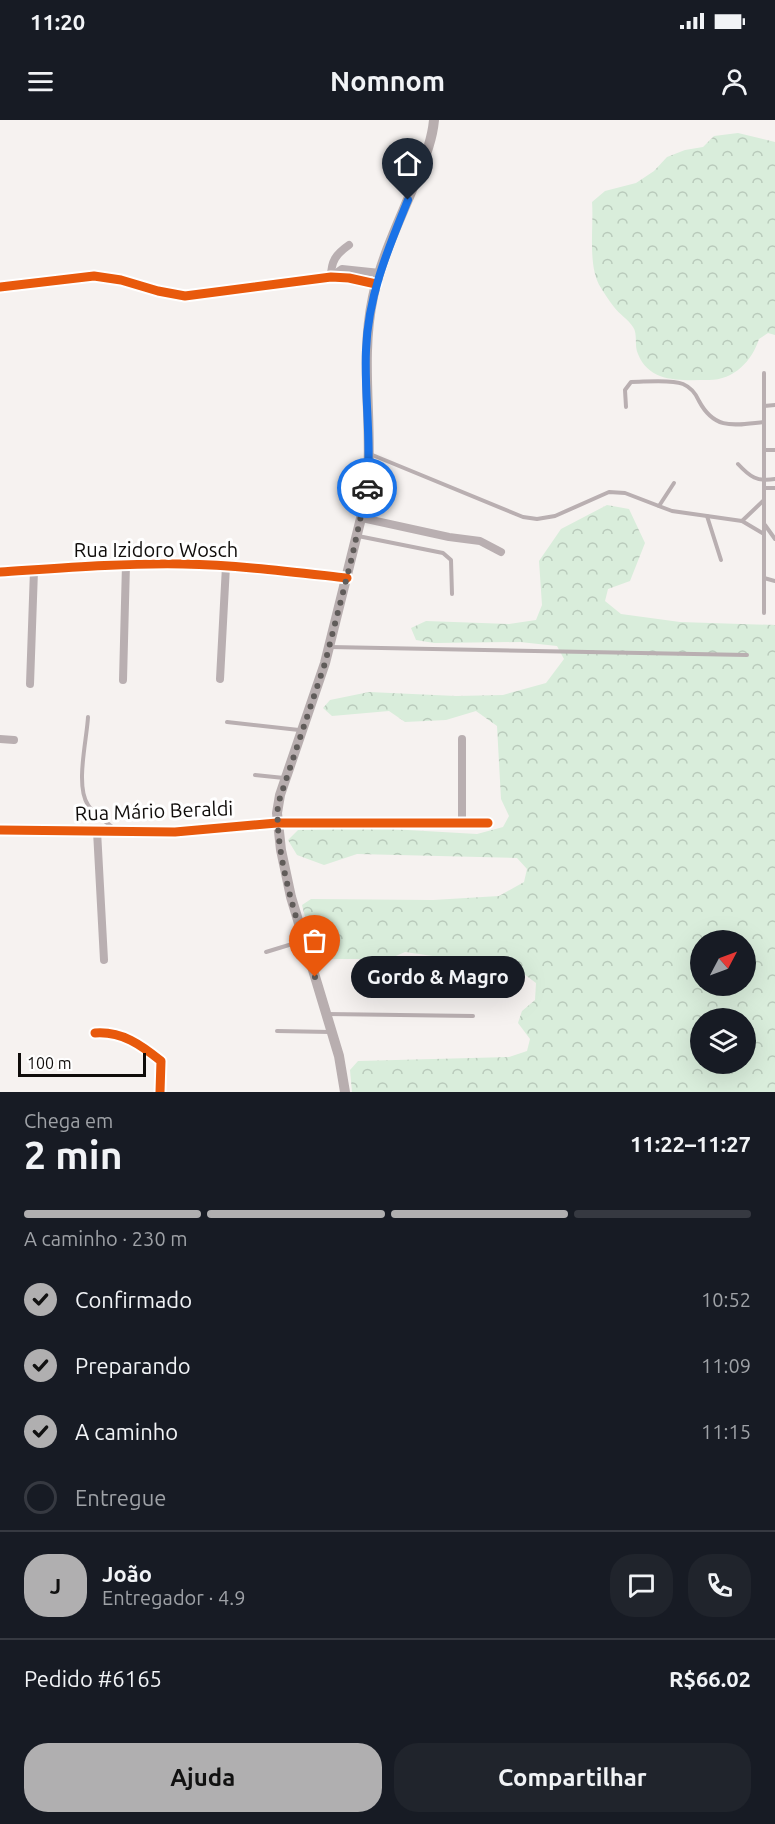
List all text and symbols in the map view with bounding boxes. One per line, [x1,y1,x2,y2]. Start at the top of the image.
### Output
text: 11:20 [30,9,85,34]
icon: menu [24,65,57,98]
icon: person [718,65,751,98]
text: Nomnom [330,66,445,96]
pin [382,138,433,200]
icon: home [391,147,424,180]
courier [337,458,397,518]
icon: car [351,472,384,505]
street label: Rua Izidoro Wosch [74,538,238,561]
street label: Rua Mário Beraldi [74,796,234,825]
pin [289,915,340,977]
icon: bag [298,924,331,957]
north arrow [690,930,756,996]
map controls [690,930,756,1074]
callout: Gordo & Magro [351,956,525,998]
text: Gordo & Magro [367,965,509,988]
button: layers [690,1008,756,1074]
scale bar [18,1050,146,1078]
text: 100 m [27,1054,72,1072]
text: Chega em [24,1109,113,1132]
text: 11:22–11:27 [630,1131,751,1156]
text: 2 min [24,1133,123,1176]
text: A caminho · 230 m [24,1227,188,1250]
icon: check [24,1283,57,1316]
text: Confirmado [75,1287,192,1312]
text: 10:52 [701,1288,751,1311]
icon: check [24,1349,57,1382]
text: Preparando [75,1353,191,1378]
text: 11:09 [701,1354,751,1377]
icon: check [24,1415,57,1448]
text: A caminho [75,1419,178,1444]
text: 11:15 [701,1420,751,1443]
text: Entregue [75,1485,166,1510]
button: chat [610,1554,673,1617]
button: phone [688,1554,751,1617]
text: João [102,1561,152,1586]
text: J [50,1573,61,1598]
text: Entregador · 4.9 [102,1586,245,1609]
text: Pedido #6165 [24,1666,162,1691]
text: R$66.02 [669,1666,751,1691]
button: Ajuda [24,1743,382,1812]
button: Compartilhar [394,1743,751,1812]

